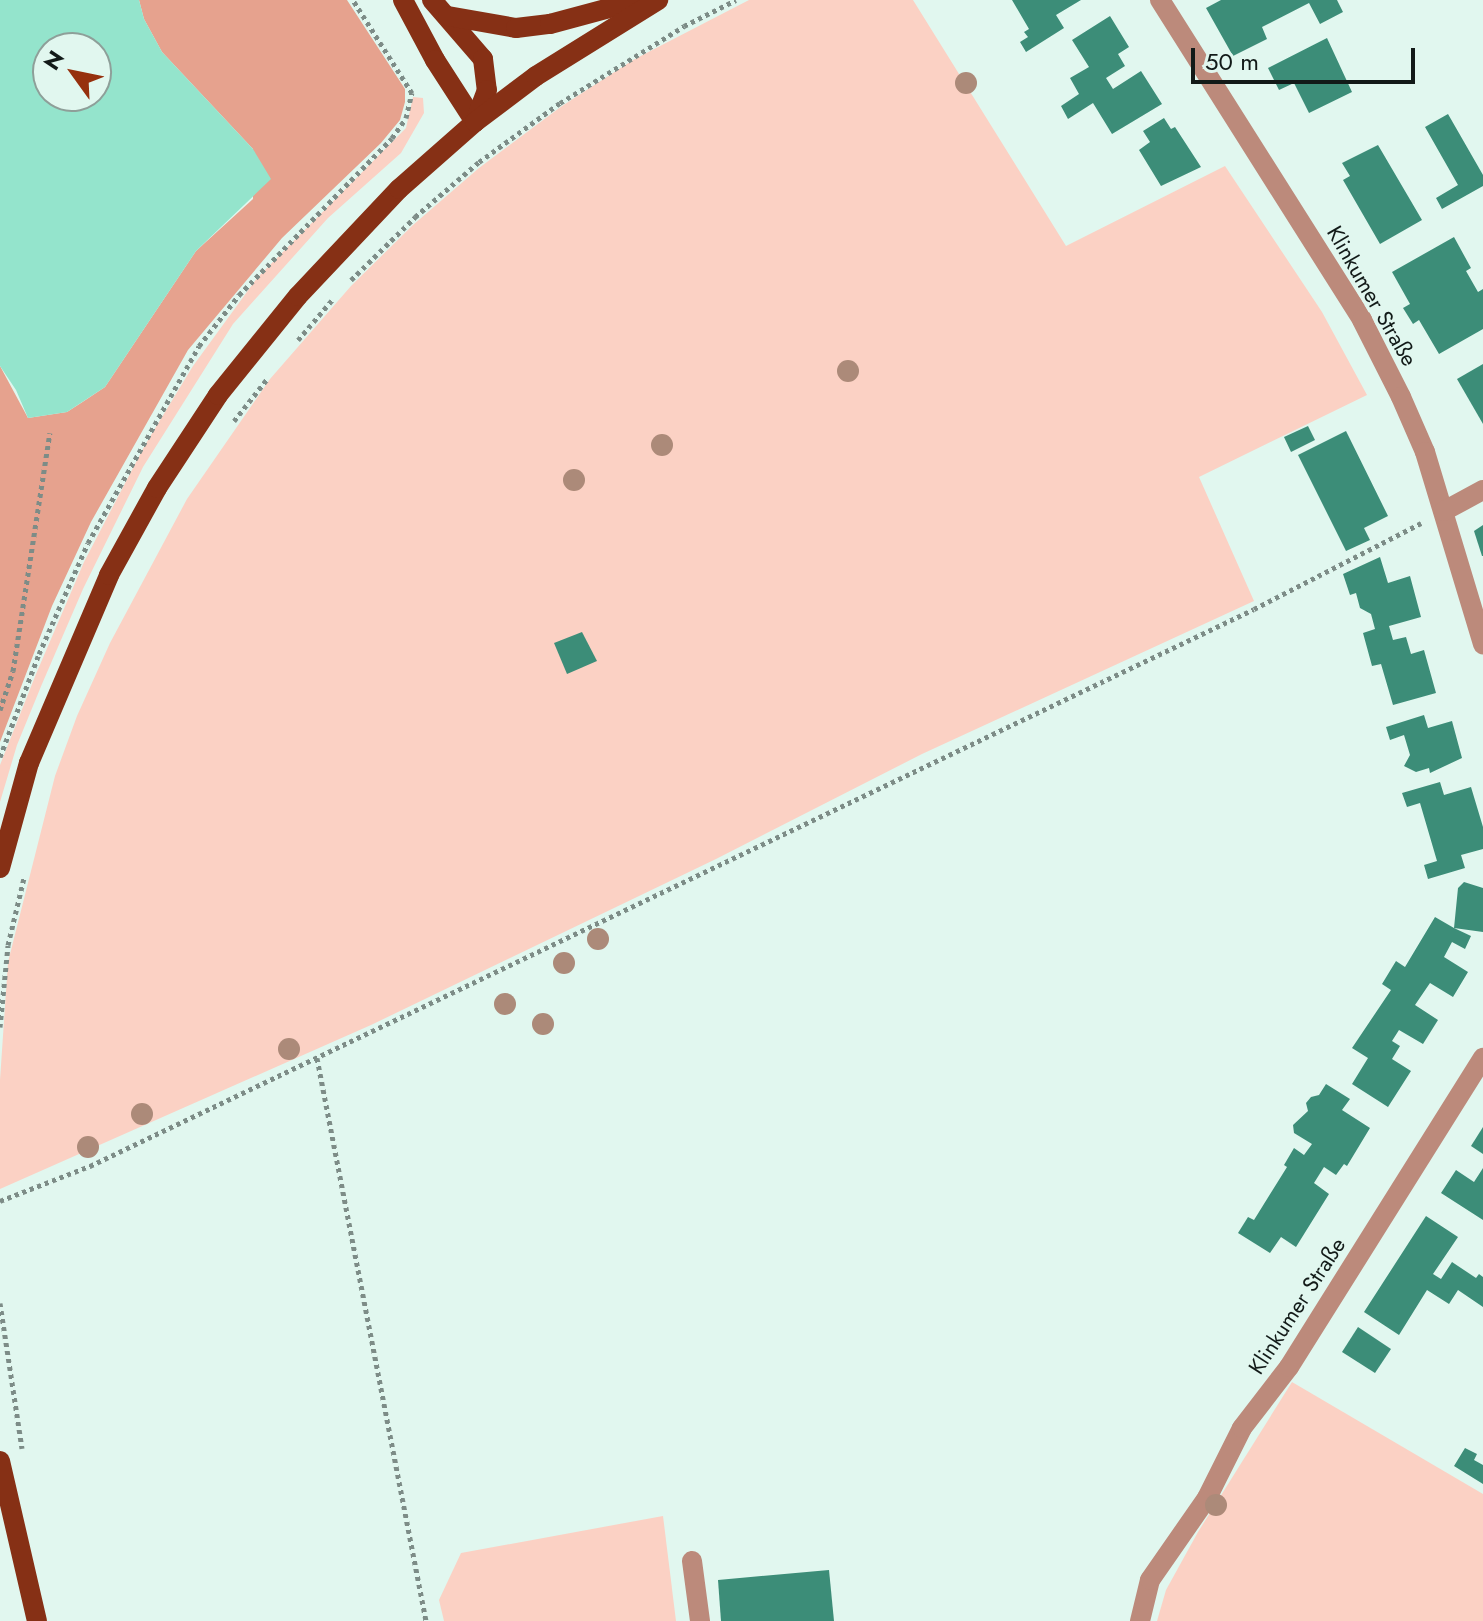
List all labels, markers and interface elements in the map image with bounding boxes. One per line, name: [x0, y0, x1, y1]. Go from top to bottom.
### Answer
north arrow: [32, 32, 112, 112]
scale bar: [1195, 32, 1419, 82]
text: N: [35, 44, 72, 76]
text: 50 m: [1205, 44, 1259, 79]
street label: Klinkumer Straße: [1321, 221, 1423, 371]
street label: Klinkumer Straße: [1243, 1233, 1351, 1379]

